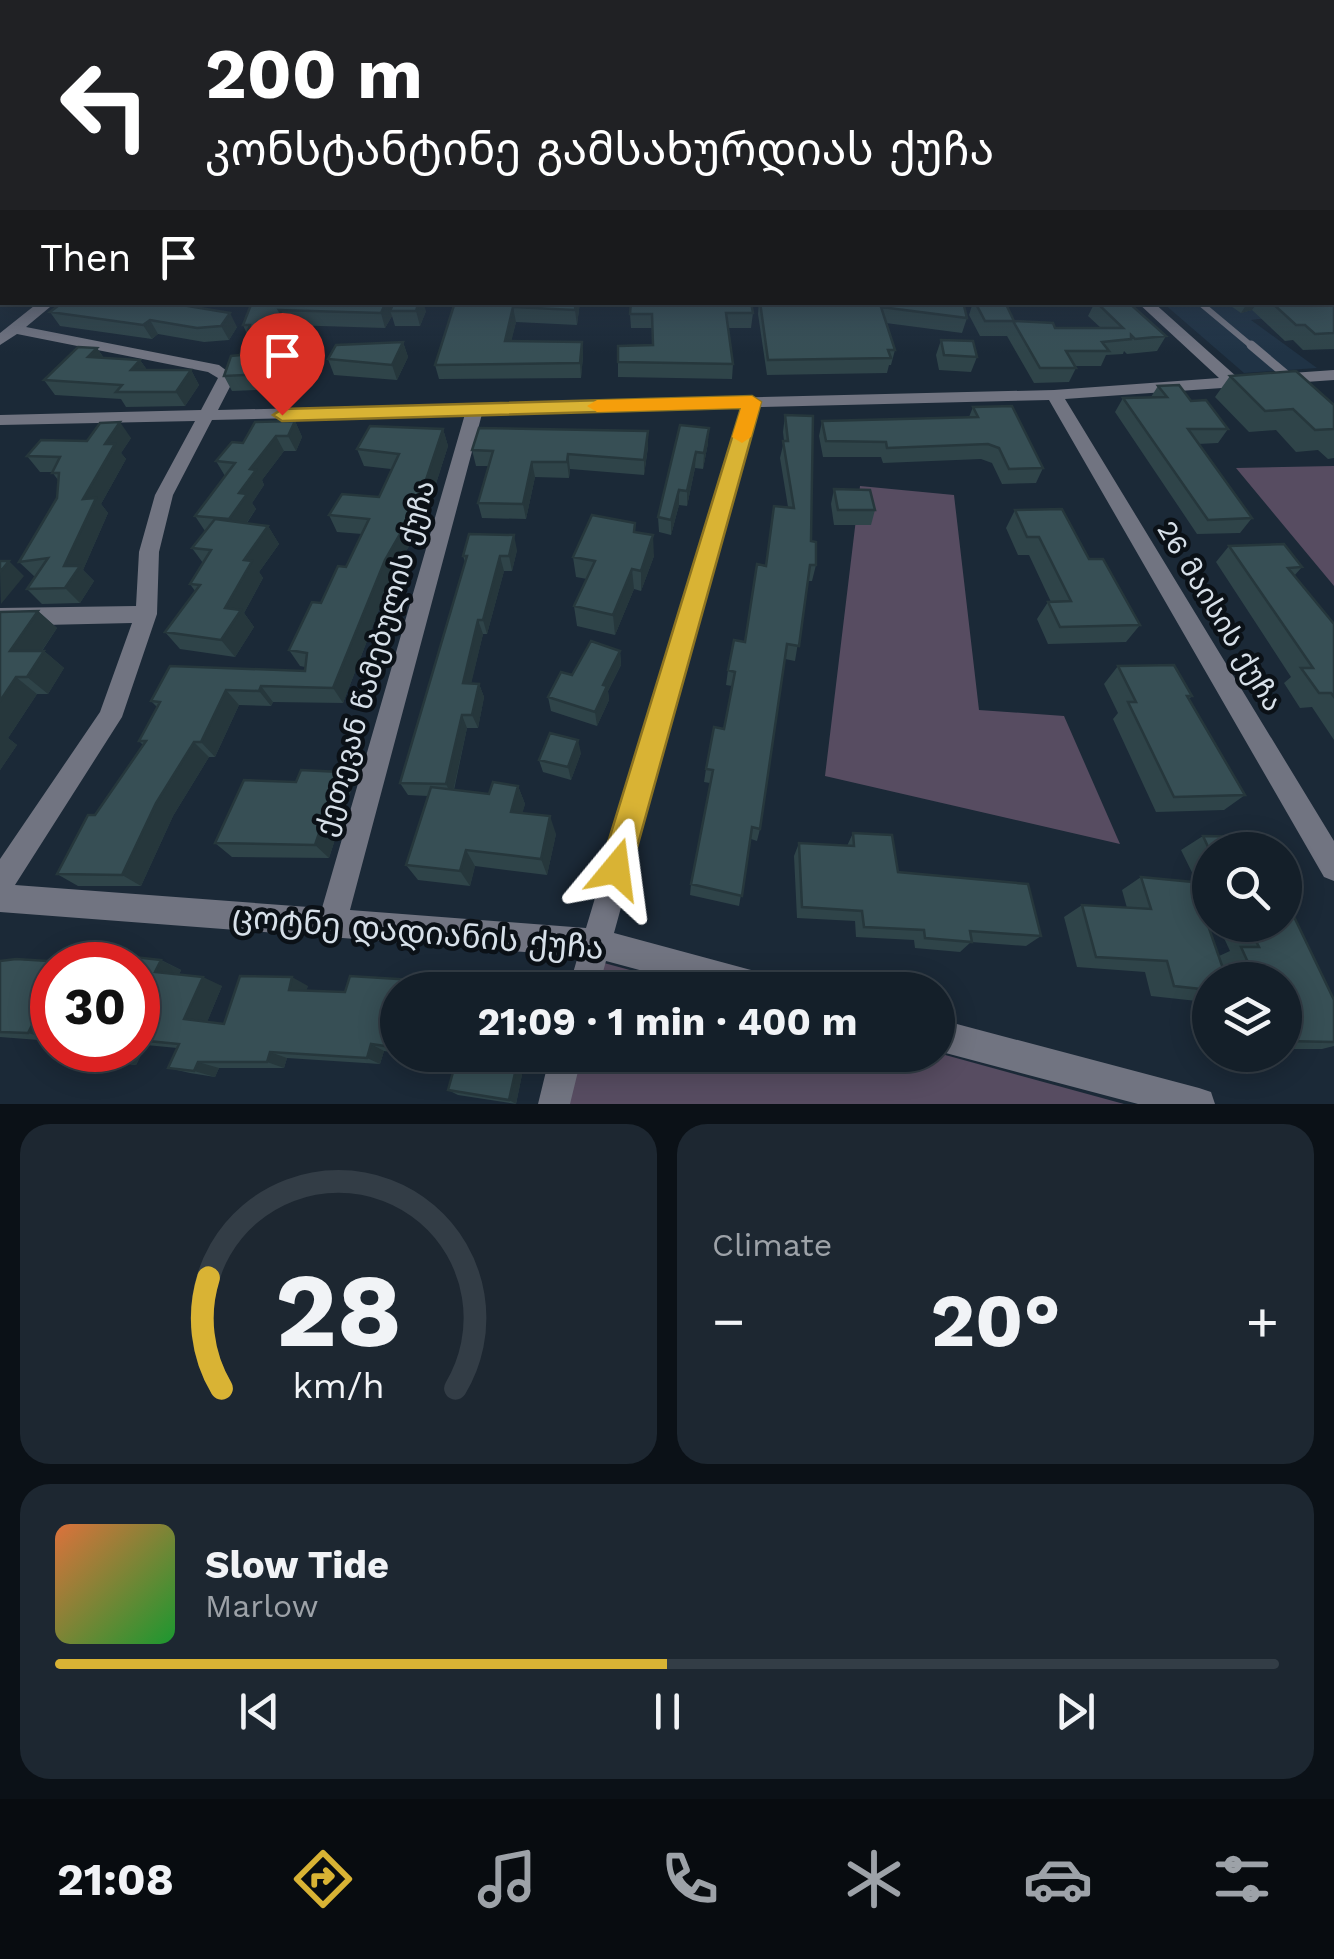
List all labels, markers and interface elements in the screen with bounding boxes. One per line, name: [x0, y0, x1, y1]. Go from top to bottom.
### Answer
text: 200 m: [205, 33, 423, 115]
icon: left: [40, 40, 170, 170]
text: კონსტანტინე გამსახურდიას ქუჩა: [205, 123, 994, 176]
icon: arrive: [151, 230, 206, 285]
text: Then: [40, 236, 131, 280]
pin: [240, 313, 325, 416]
icon: arrive: [255, 328, 310, 383]
street label: ქეთევან წამებულის ქუჩა: [308, 476, 442, 840]
street label: 26 მაისის ქუჩა: [1150, 515, 1290, 717]
position arrow: [564, 817, 668, 921]
map controls: [1192, 832, 1302, 1072]
button: search: [1192, 832, 1302, 942]
street label: ცოტნე დადიანის ქუჩა: [231, 897, 605, 968]
speed limit sign: 30: [30, 942, 160, 1072]
button: layers: [1192, 962, 1302, 1072]
text: 21:09 · 1 min · 400 m: [477, 1000, 858, 1044]
text: Climate: [712, 1226, 832, 1264]
text: 28: [275, 1249, 402, 1371]
text: 20°: [930, 1276, 1061, 1364]
text: −: [712, 1289, 745, 1353]
text: +: [1246, 1289, 1279, 1353]
text: km/h: [292, 1365, 385, 1407]
text: Slow Tide: [205, 1543, 389, 1587]
text: Marlow: [205, 1587, 319, 1625]
icon: previous: [232, 1684, 287, 1739]
icon: pause: [640, 1684, 695, 1739]
icon: next: [1048, 1684, 1103, 1739]
icon: directions: [288, 1844, 358, 1914]
icon: music: [472, 1844, 542, 1914]
icon: phone: [655, 1844, 725, 1914]
icon: climate: [839, 1844, 909, 1914]
icon: car: [1023, 1844, 1093, 1914]
icon: filters: [1207, 1844, 1277, 1914]
text: 21:08: [57, 1853, 174, 1906]

